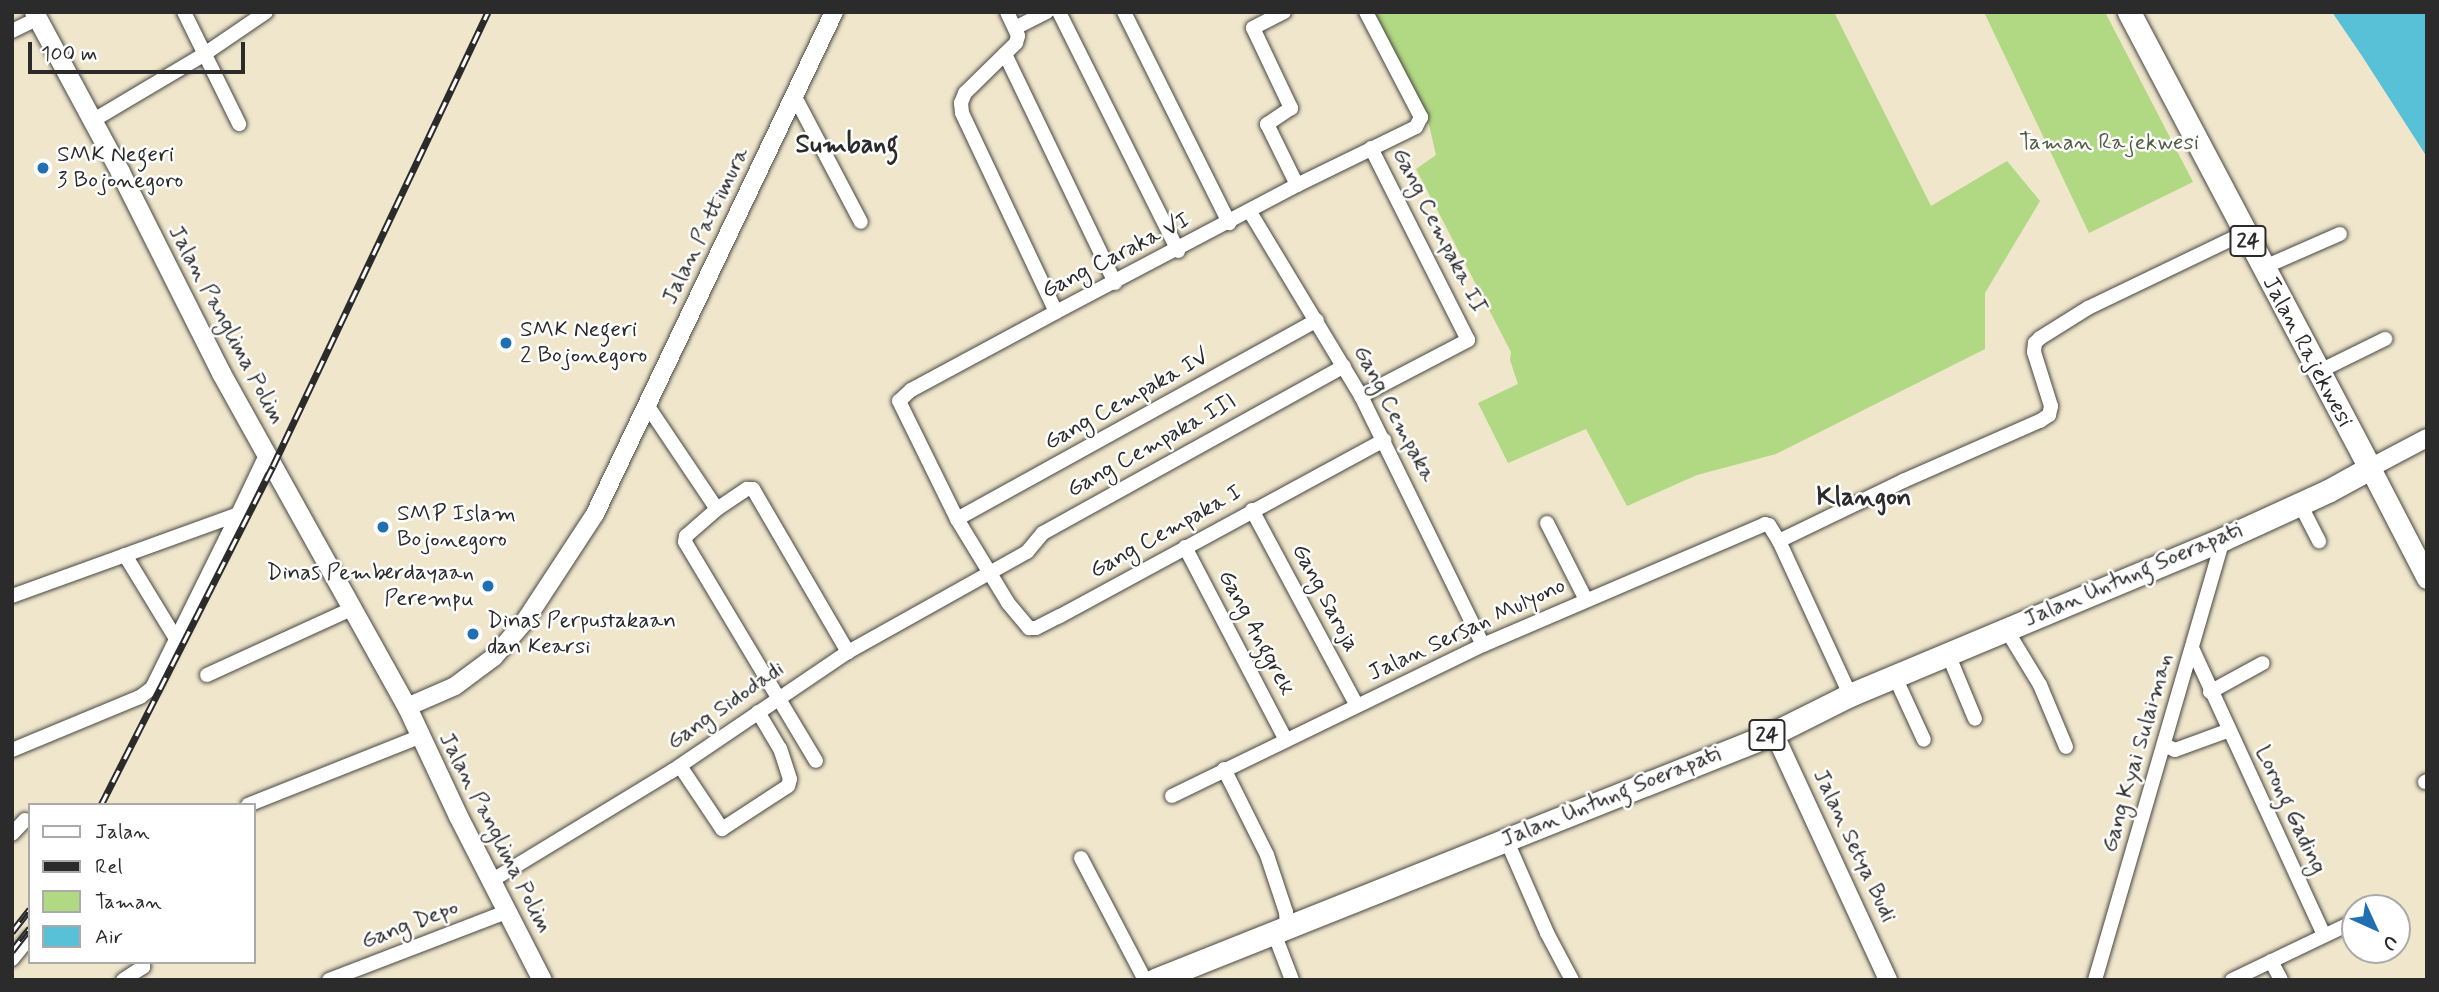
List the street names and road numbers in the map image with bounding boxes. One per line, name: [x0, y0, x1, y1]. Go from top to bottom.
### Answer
street label: Gang Cempaka II: [1385, 143, 1493, 319]
street label: Jalan Pattimura: [657, 144, 755, 308]
street label: Gang Caraka VI: [1037, 207, 1195, 305]
street label: Jalan Panglima Polim: [163, 223, 289, 427]
road number: 24: [2229, 224, 2267, 258]
street label: Jalan Rajekwesi: [2256, 273, 2358, 431]
street label: Gang Cempaka: [1346, 341, 1442, 487]
street label: Gang Cempaka IV: [1040, 343, 1214, 457]
street label: Gang Cempaka III: [1062, 388, 1242, 504]
street label: Gang Cempaka I: [1085, 479, 1247, 585]
street label: Jalan Untung Soerapati: [2020, 517, 2246, 633]
street label: Gang Saroja: [1285, 539, 1365, 657]
street label: Gang Anggrek: [1211, 565, 1301, 701]
street label: Jalan Sersan Mulyono: [1364, 572, 1570, 688]
street label: Gang Kyai Sulaiman: [2097, 652, 2179, 854]
street label: Gang Sidodadi: [662, 655, 790, 757]
road number: 24: [1748, 718, 1786, 752]
street label: Jalan Panglima Polim: [433, 730, 557, 936]
street label: Jalan Untung Soerapati: [1497, 740, 1725, 854]
street label: Lorong Gading: [2248, 740, 2332, 880]
street label: Jalan Setya Budi: [1806, 764, 1902, 928]
street label: Gang Depo: [358, 894, 462, 956]

